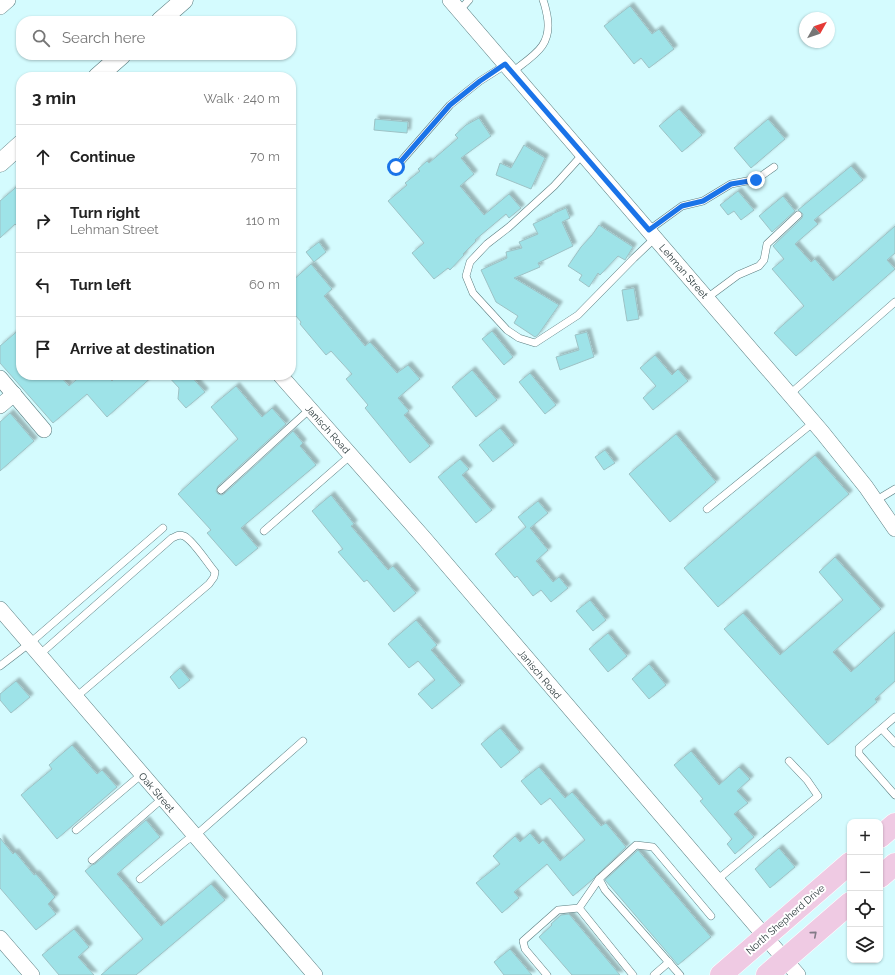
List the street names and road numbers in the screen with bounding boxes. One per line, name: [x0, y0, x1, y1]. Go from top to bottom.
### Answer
street label: Lehman Street: [657, 242, 711, 301]
street label: Janisch Road: [303, 403, 352, 456]
street label: Janisch Road: [516, 647, 563, 701]
street label: Oak Street: [137, 770, 177, 815]
street label: North Shepherd Drive: [744, 882, 827, 956]

